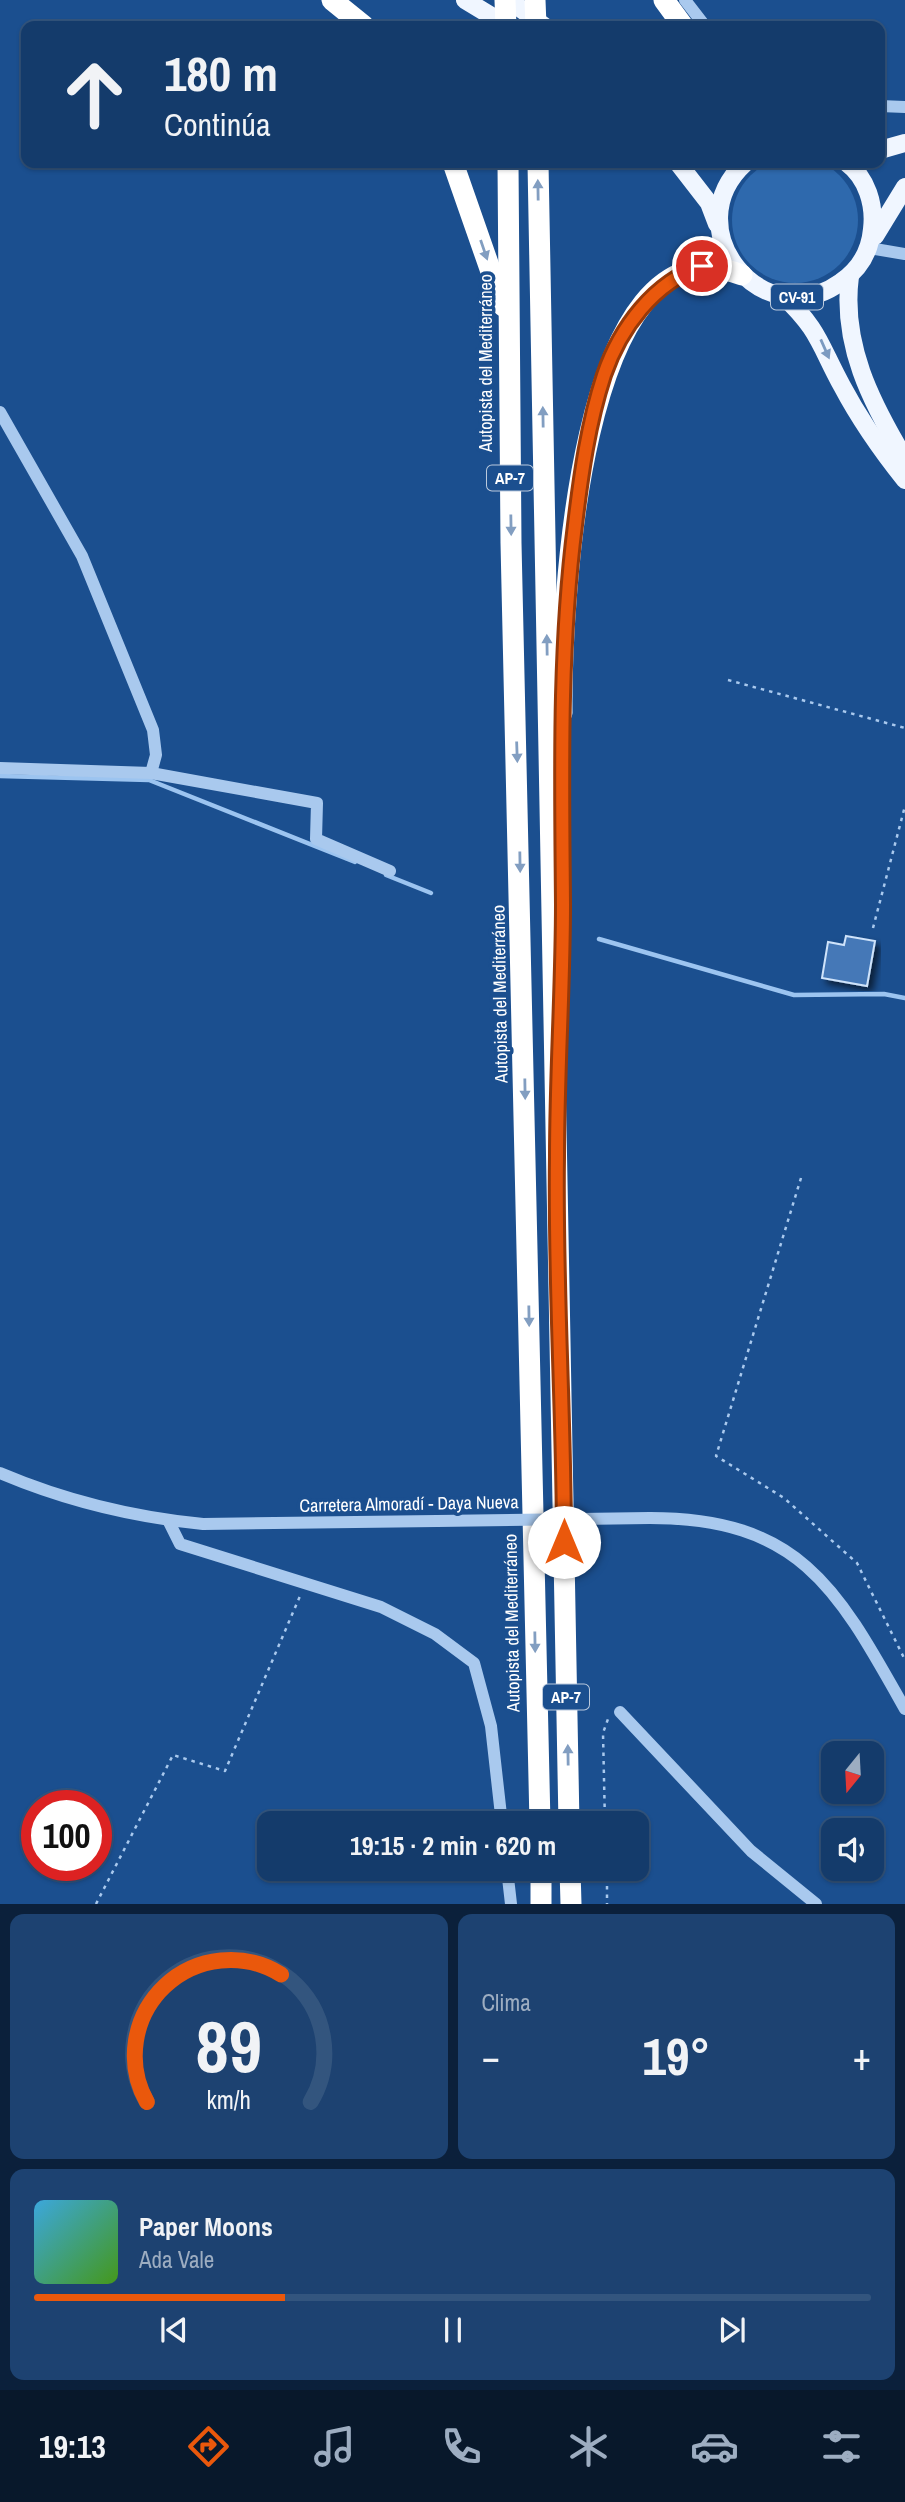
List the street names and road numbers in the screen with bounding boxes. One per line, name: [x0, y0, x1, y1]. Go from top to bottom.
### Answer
street label: Autopista del Mediterráneo: [473, 274, 498, 453]
road number: CV-91: [771, 284, 823, 310]
road number: AP-7: [487, 466, 533, 491]
street label: Autopista del Mediterráneo: [485, 905, 514, 1084]
street label: Carretera Almoradí - Daya Nueva: [299, 1489, 519, 1518]
street label: Autopista del Mediterráneo: [497, 1534, 526, 1713]
road number: AP-7: [543, 1684, 589, 1709]

